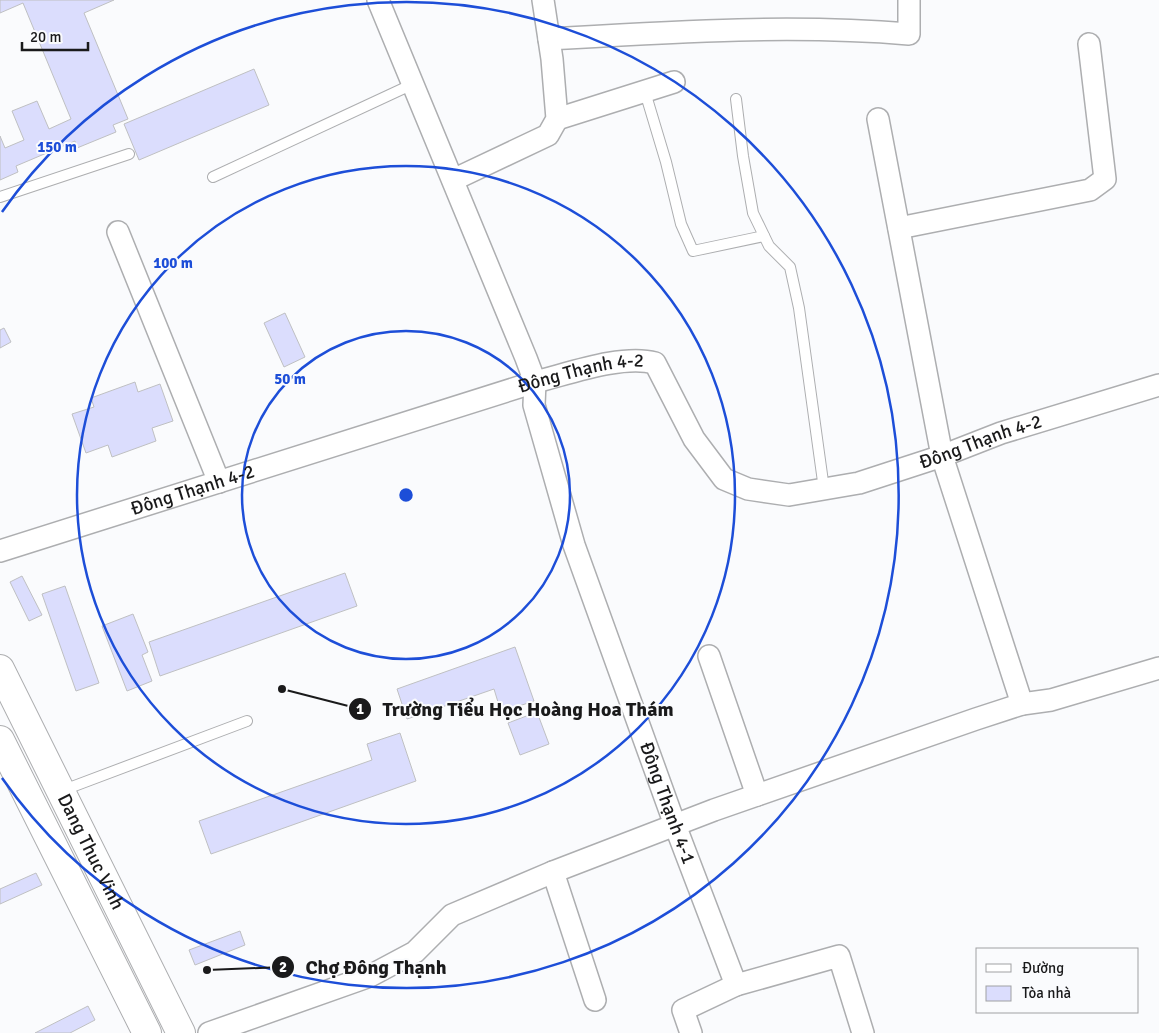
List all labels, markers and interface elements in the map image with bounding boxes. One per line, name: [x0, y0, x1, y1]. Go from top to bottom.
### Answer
scale bar: [22, 20, 89, 52]
text: 20 m: [30, 28, 61, 46]
text: 150 m: [37, 138, 77, 156]
text: 100 m: [153, 254, 193, 272]
street label: Đông Thạnh 4-2: [515, 349, 644, 399]
text: 50 m: [274, 370, 306, 388]
street label: Đông Thạnh 4-2: [916, 409, 1045, 475]
street label: Đông Thạnh 4-2: [128, 459, 258, 521]
centre of rings: [397, 486, 415, 504]
callout: Trường Tiểu Học Hoàng Hoa Thám: [347, 692, 683, 727]
text: Trường Tiểu Học Hoàng Hoa Thám: [382, 697, 674, 722]
text: 1: [356, 700, 364, 718]
street label: Đông Thạnh 4-1: [634, 739, 701, 868]
street label: Dang Thuc Vinh: [52, 790, 130, 914]
legend: [976, 948, 1139, 1013]
callout: Chợ Đông Thạnh: [270, 949, 456, 984]
text: Chợ Đông Thạnh: [305, 955, 447, 980]
text: 2: [279, 958, 287, 976]
text: Đường: [1022, 959, 1064, 977]
text: Tòa nhà: [1022, 984, 1071, 1002]

